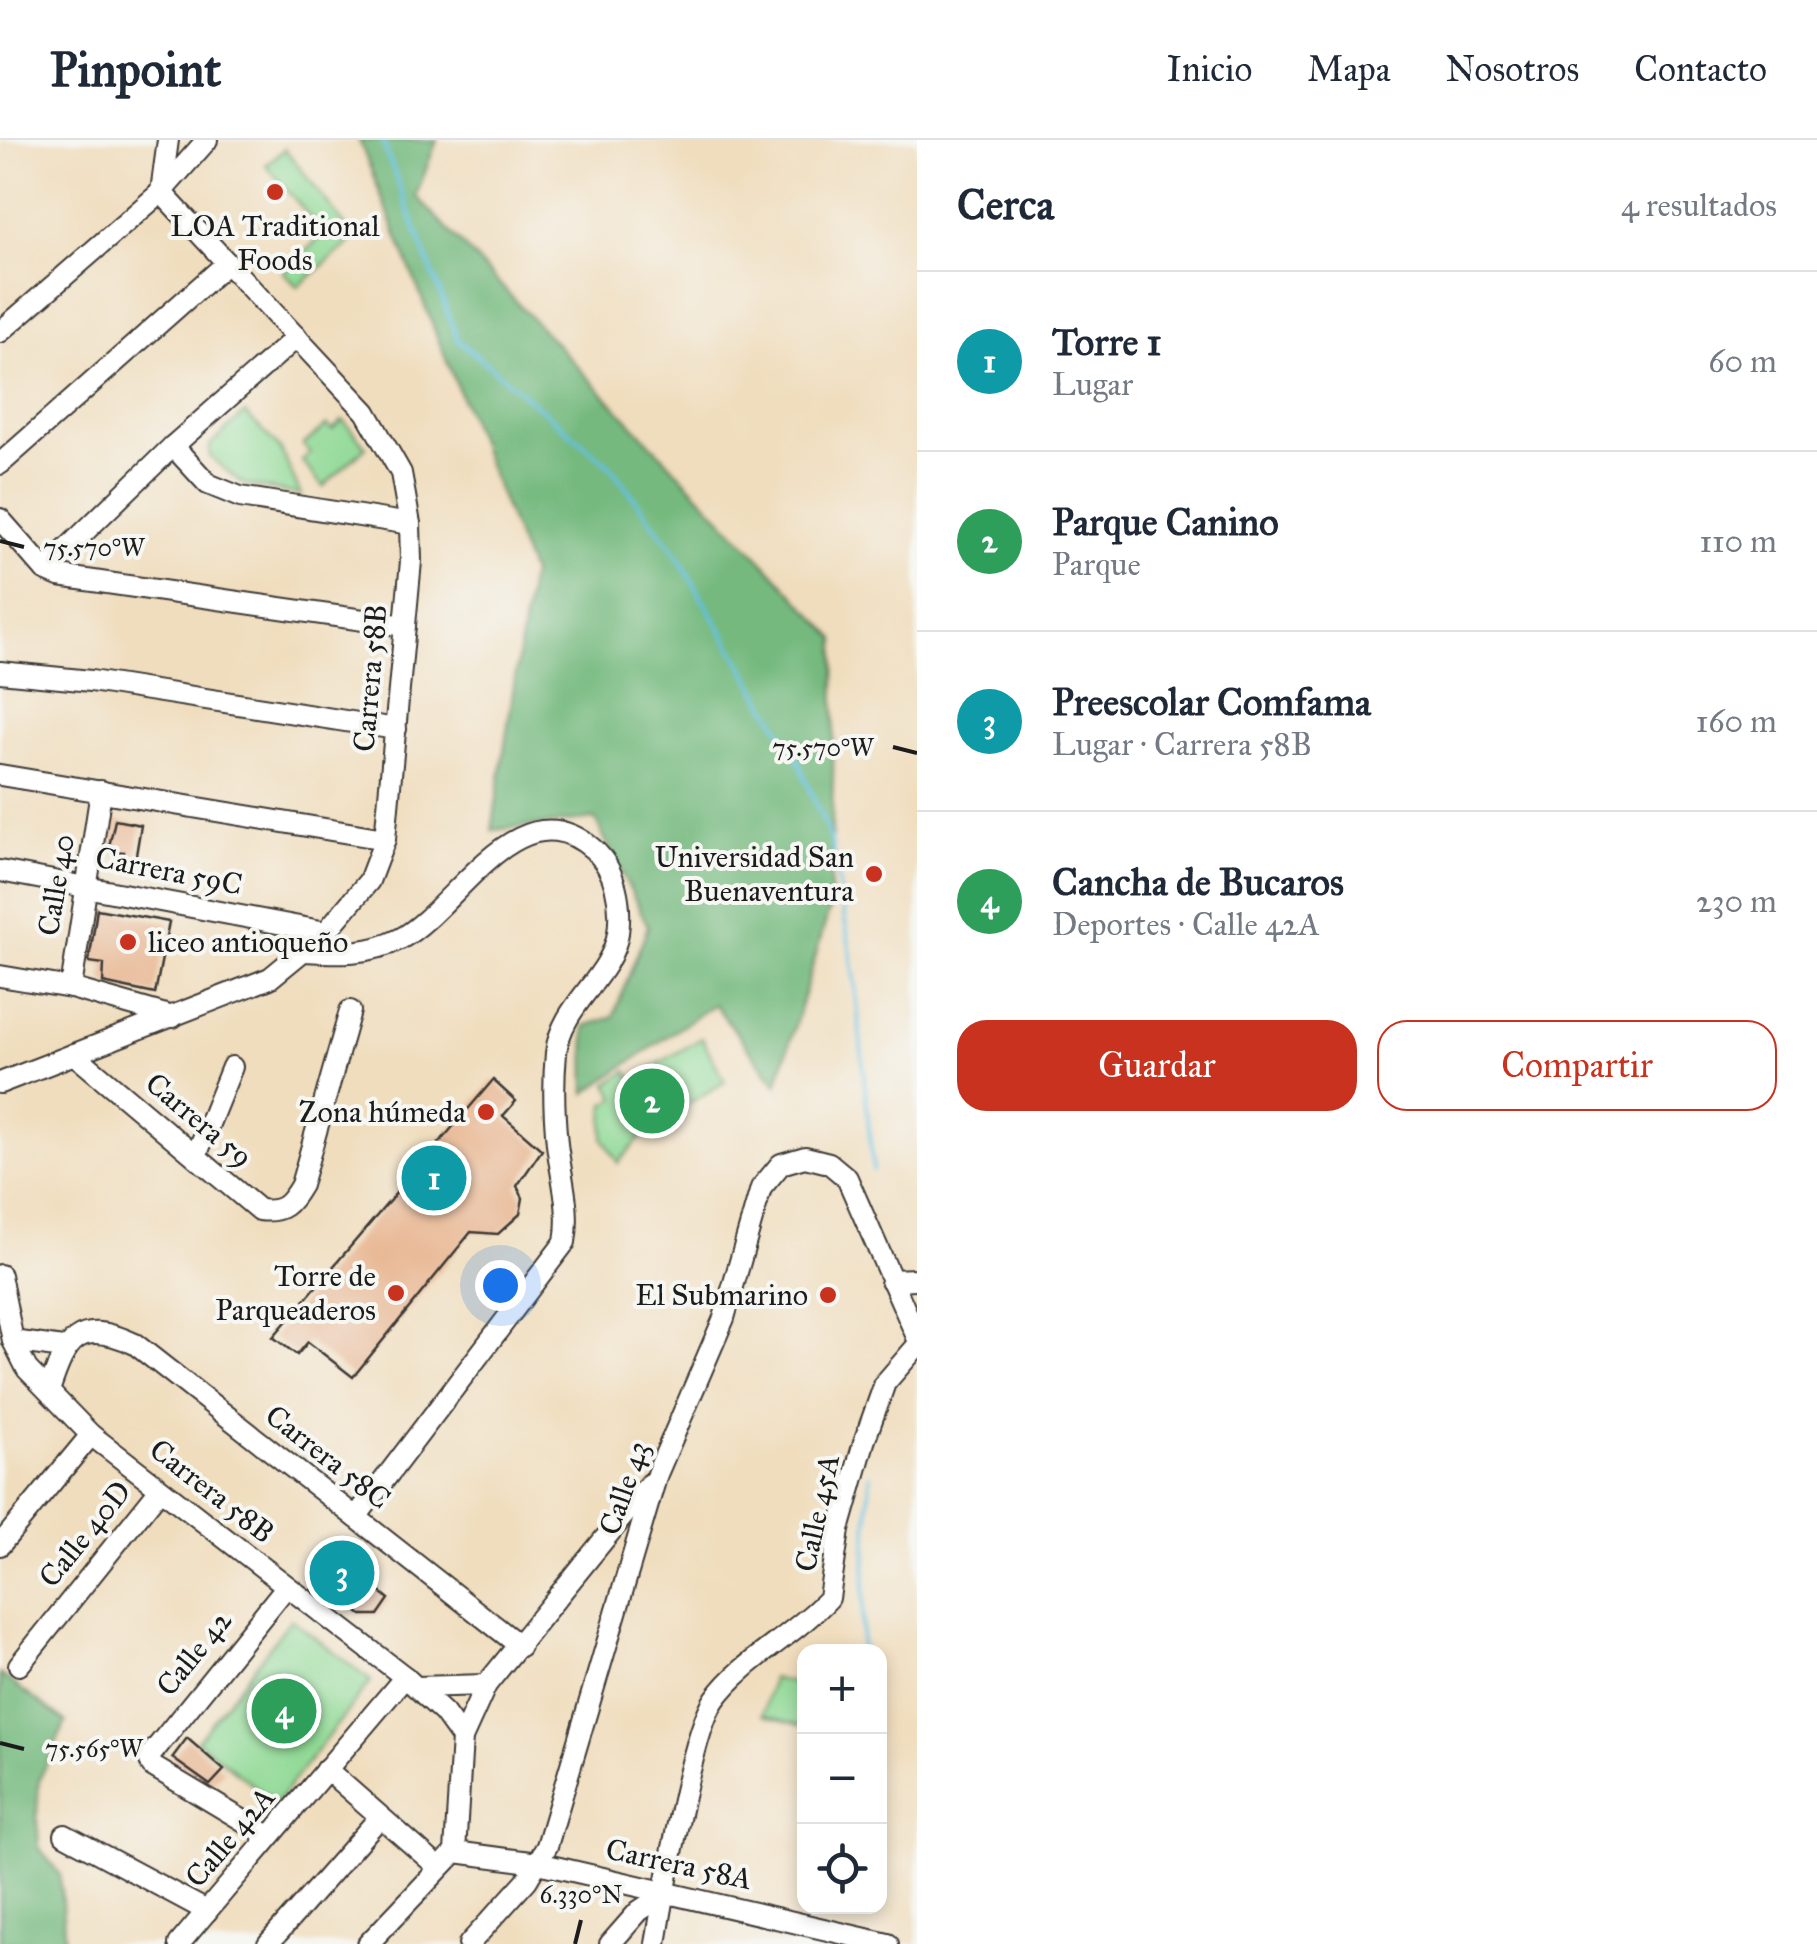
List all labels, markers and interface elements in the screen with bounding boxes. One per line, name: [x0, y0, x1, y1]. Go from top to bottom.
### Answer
text: Pinpoint: [50, 40, 221, 99]
text: Inicio: [1167, 48, 1252, 91]
text: Mapa: [1307, 48, 1391, 91]
text: Nosotros: [1446, 48, 1579, 91]
text: Contacto: [1634, 48, 1767, 91]
text: Cerca: [957, 179, 1054, 231]
marker: LOA Traditional Foods: [264, 181, 286, 203]
text: 4 resultados: [1621, 186, 1777, 225]
place label: LOA Traditional Foods: [170, 208, 381, 278]
text: Torre 1: [1052, 319, 1161, 365]
text: 1: [983, 342, 996, 381]
text: 60 m: [1708, 342, 1777, 381]
text: Lugar: [1052, 365, 1133, 404]
text: Parque Canino: [1052, 499, 1279, 545]
text: 2: [982, 522, 997, 561]
text: 110 m: [1699, 522, 1777, 561]
text: 75.570°W: [43, 532, 146, 563]
text: Parque: [1052, 545, 1141, 584]
street label: Carrera 58B: [346, 603, 394, 753]
text: Preescolar Comfama: [1052, 679, 1371, 725]
text: 3: [983, 702, 996, 741]
text: 160 m: [1696, 702, 1777, 741]
text: Lugar · Carrera 58B: [1052, 725, 1312, 764]
text: 75.570°W: [772, 732, 875, 763]
street label: Calle 40: [30, 832, 82, 938]
street label: Carrera 59C: [92, 839, 245, 904]
place label: Universidad San Buenaventura: [655, 839, 854, 909]
text: Cancha de Bucaros: [1052, 859, 1344, 905]
marker: Universidad San Buenaventura: [863, 863, 885, 885]
text: 4: [981, 882, 998, 921]
text: 230 m: [1696, 882, 1777, 921]
text: Deportes · Calle 42A: [1052, 905, 1320, 944]
place label: liceo antioqueño: [148, 924, 348, 960]
marker: liceo antioqueño: [117, 931, 139, 953]
button: Guardar: [957, 1020, 1357, 1111]
button: Compartir: [1377, 1020, 1777, 1111]
pin: 2: [620, 1064, 684, 1138]
street label: Carrera 59: [138, 1065, 260, 1176]
place label: Zona húmeda: [299, 1094, 466, 1130]
marker: Zona húmeda: [475, 1101, 497, 1123]
pin: 1: [402, 1140, 466, 1216]
place label: Torre de Parqueaderos: [215, 1258, 376, 1328]
your location: [475, 1260, 526, 1311]
place label: El Submarino: [635, 1277, 808, 1313]
marker: Torre de Parqueaderos: [385, 1282, 407, 1304]
marker: El Submarino: [817, 1284, 839, 1306]
street label: Carrera 58C: [258, 1397, 398, 1517]
street label: Carrera 58B: [143, 1431, 281, 1551]
street label: Calle 43: [591, 1436, 657, 1540]
street label: Calle 45A: [787, 1451, 847, 1575]
street label: Calle 40D: [31, 1474, 139, 1594]
pin: 3: [310, 1536, 374, 1610]
street label: Calle 42: [149, 1603, 239, 1703]
map controls: [797, 1644, 887, 1914]
button: +: [797, 1644, 887, 1734]
pin: 4: [252, 1674, 316, 1748]
text: 75.565°W: [45, 1733, 144, 1764]
button: −: [797, 1734, 887, 1824]
street label: Calle 42A: [178, 1779, 282, 1895]
button: locate: [797, 1824, 887, 1914]
street label: Carrera 58A: [603, 1831, 755, 1897]
text: 6.330°N: [540, 1879, 622, 1910]

